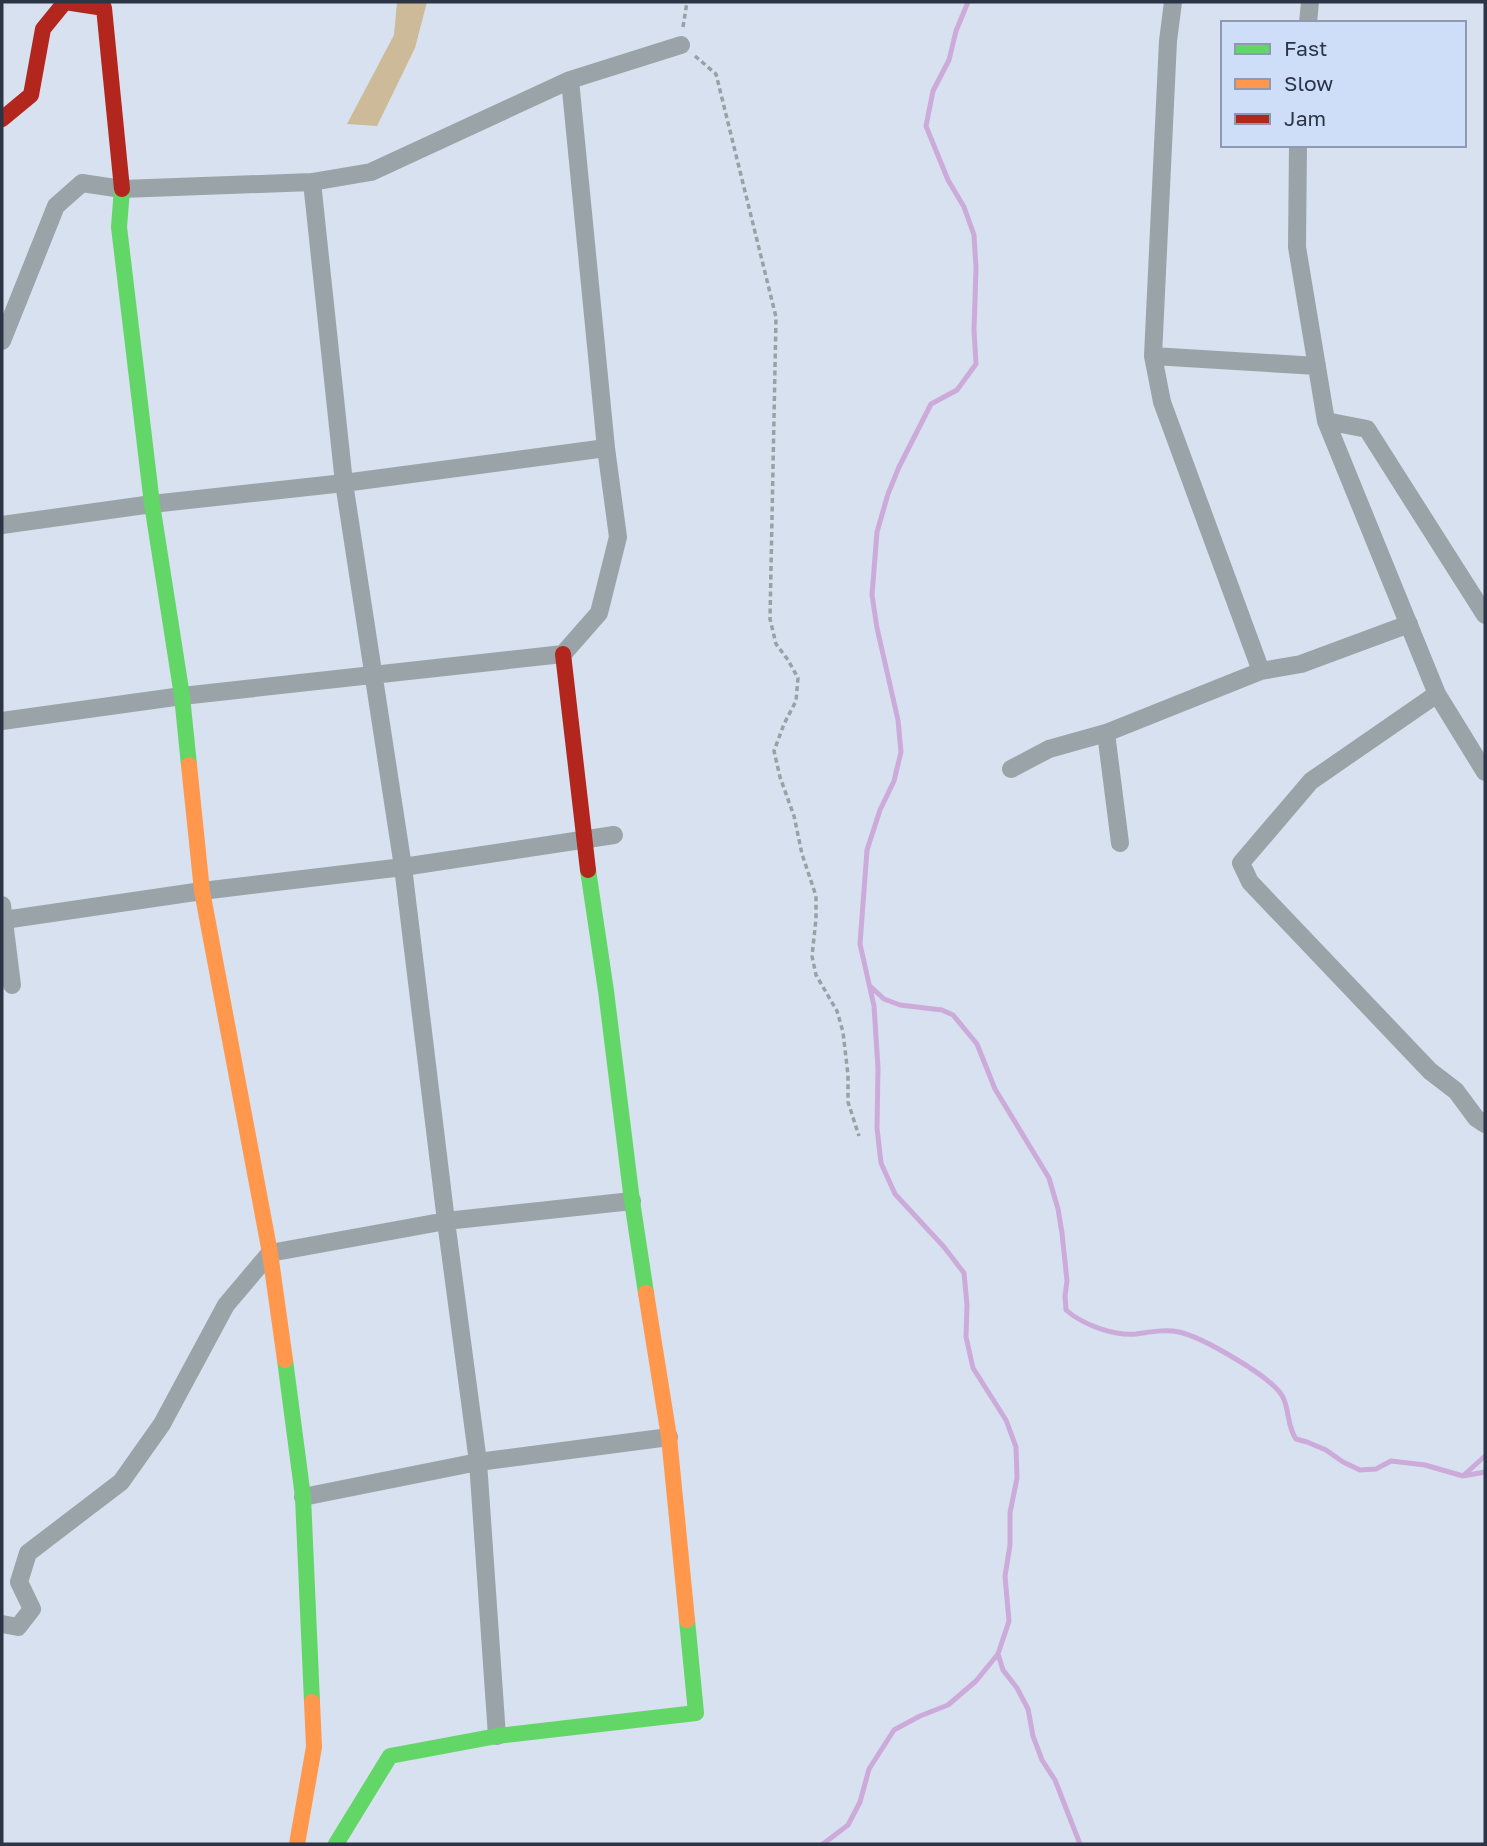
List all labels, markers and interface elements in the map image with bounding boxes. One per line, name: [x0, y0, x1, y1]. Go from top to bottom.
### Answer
legend: [1221, 21, 1466, 147]
text: Fast: [1284, 35, 1327, 61]
text: Slow: [1284, 70, 1333, 96]
text: Jam: [1284, 105, 1326, 131]

